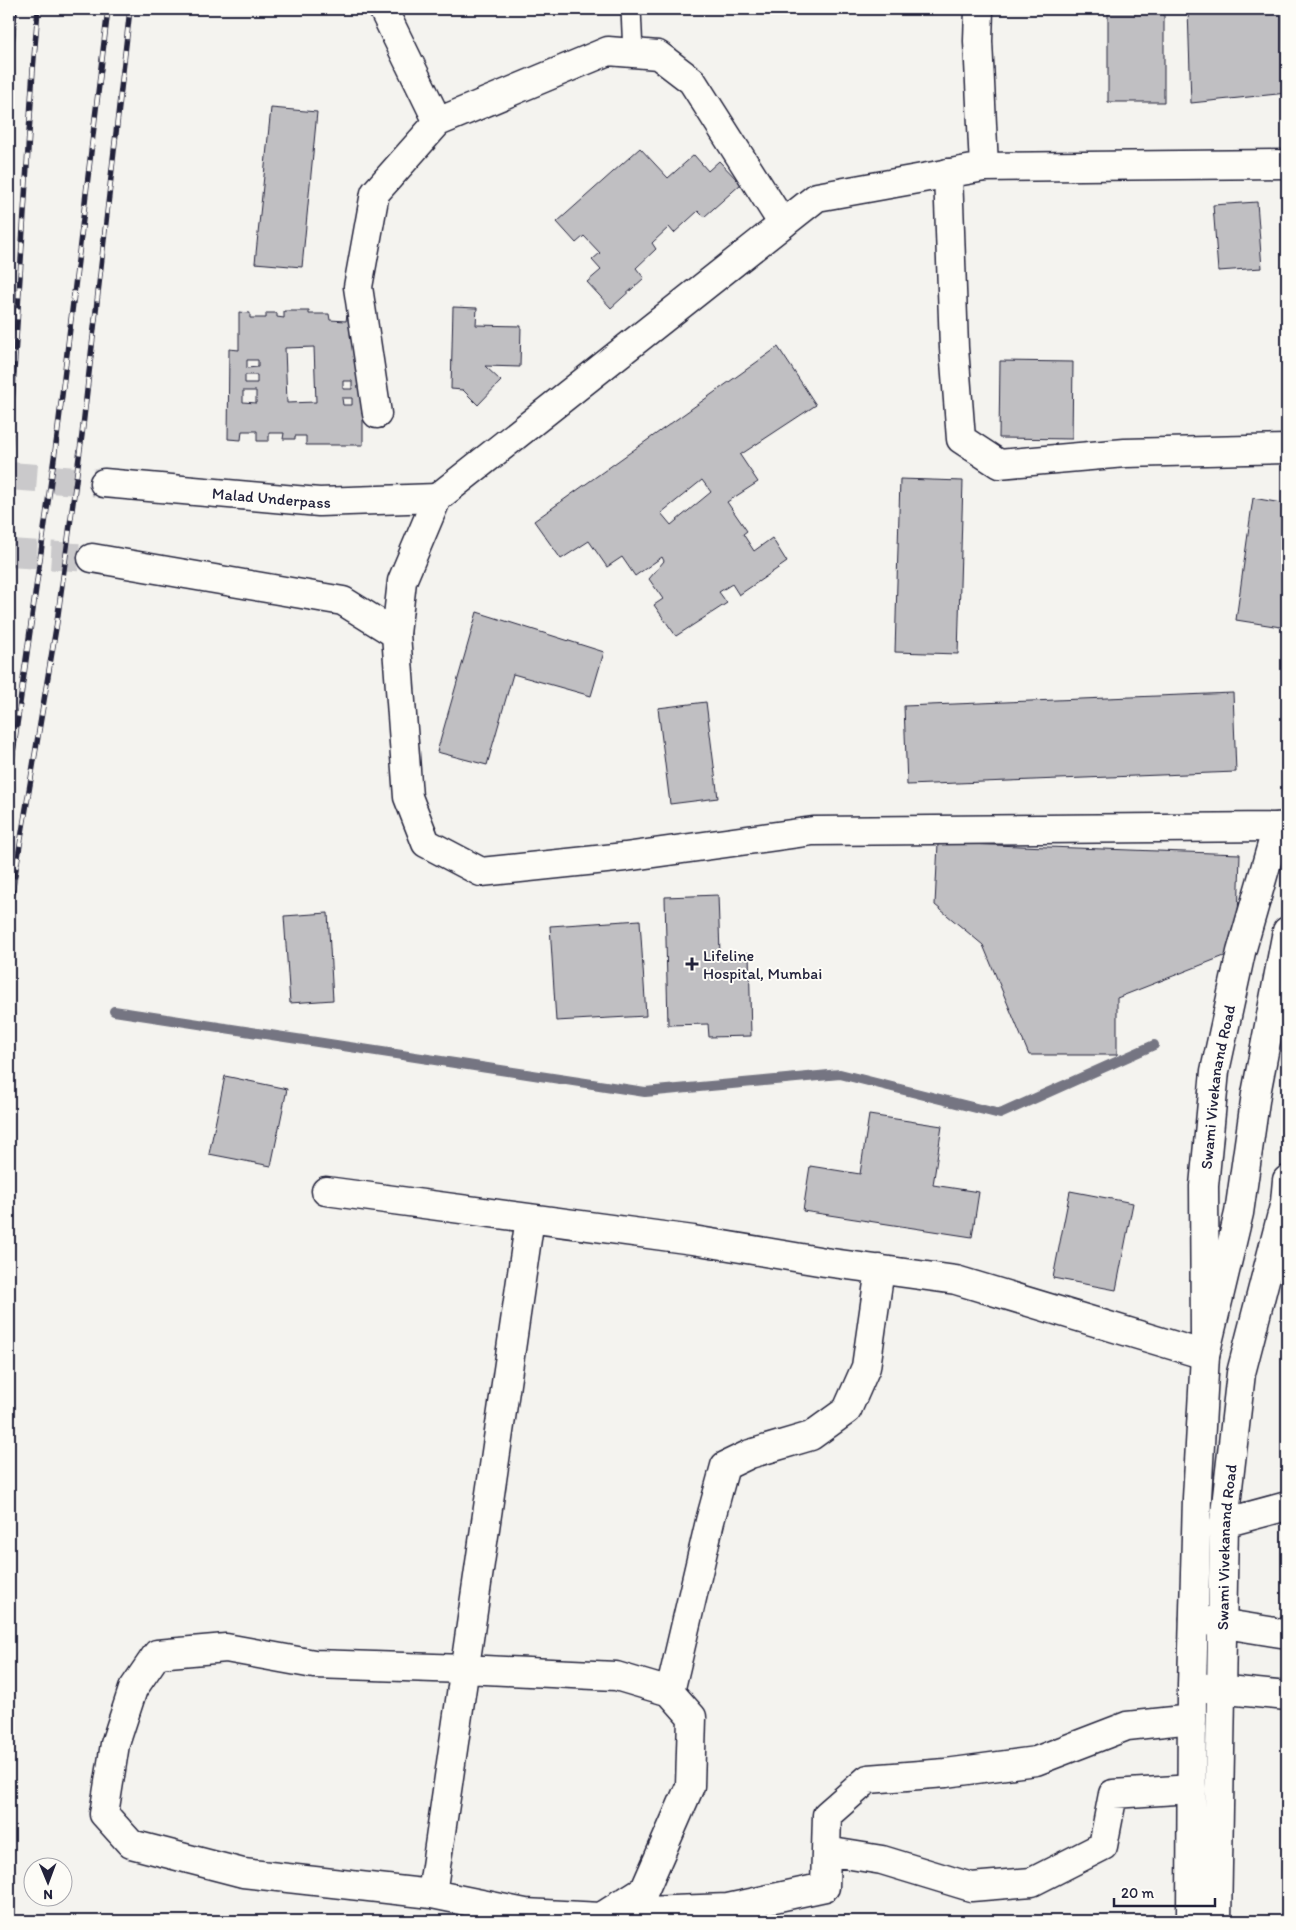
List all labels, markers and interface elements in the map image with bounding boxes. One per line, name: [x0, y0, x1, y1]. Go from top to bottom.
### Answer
street label: Malad Underpass: [211, 483, 331, 512]
place label: Lifeline Hospital, Mumbai: [703, 946, 822, 983]
marker: Lifeline Hospital, Mumbai: [685, 957, 699, 971]
street label: Swami Vivekanand Road: [1196, 1003, 1239, 1170]
street label: Swami Vivekanand Road: [1213, 1463, 1240, 1630]
north arrow: [22, 1858, 72, 1908]
scale bar: [1114, 1875, 1215, 1907]
text: 20 m: [1121, 1884, 1155, 1902]
text: N: [43, 1886, 53, 1903]

